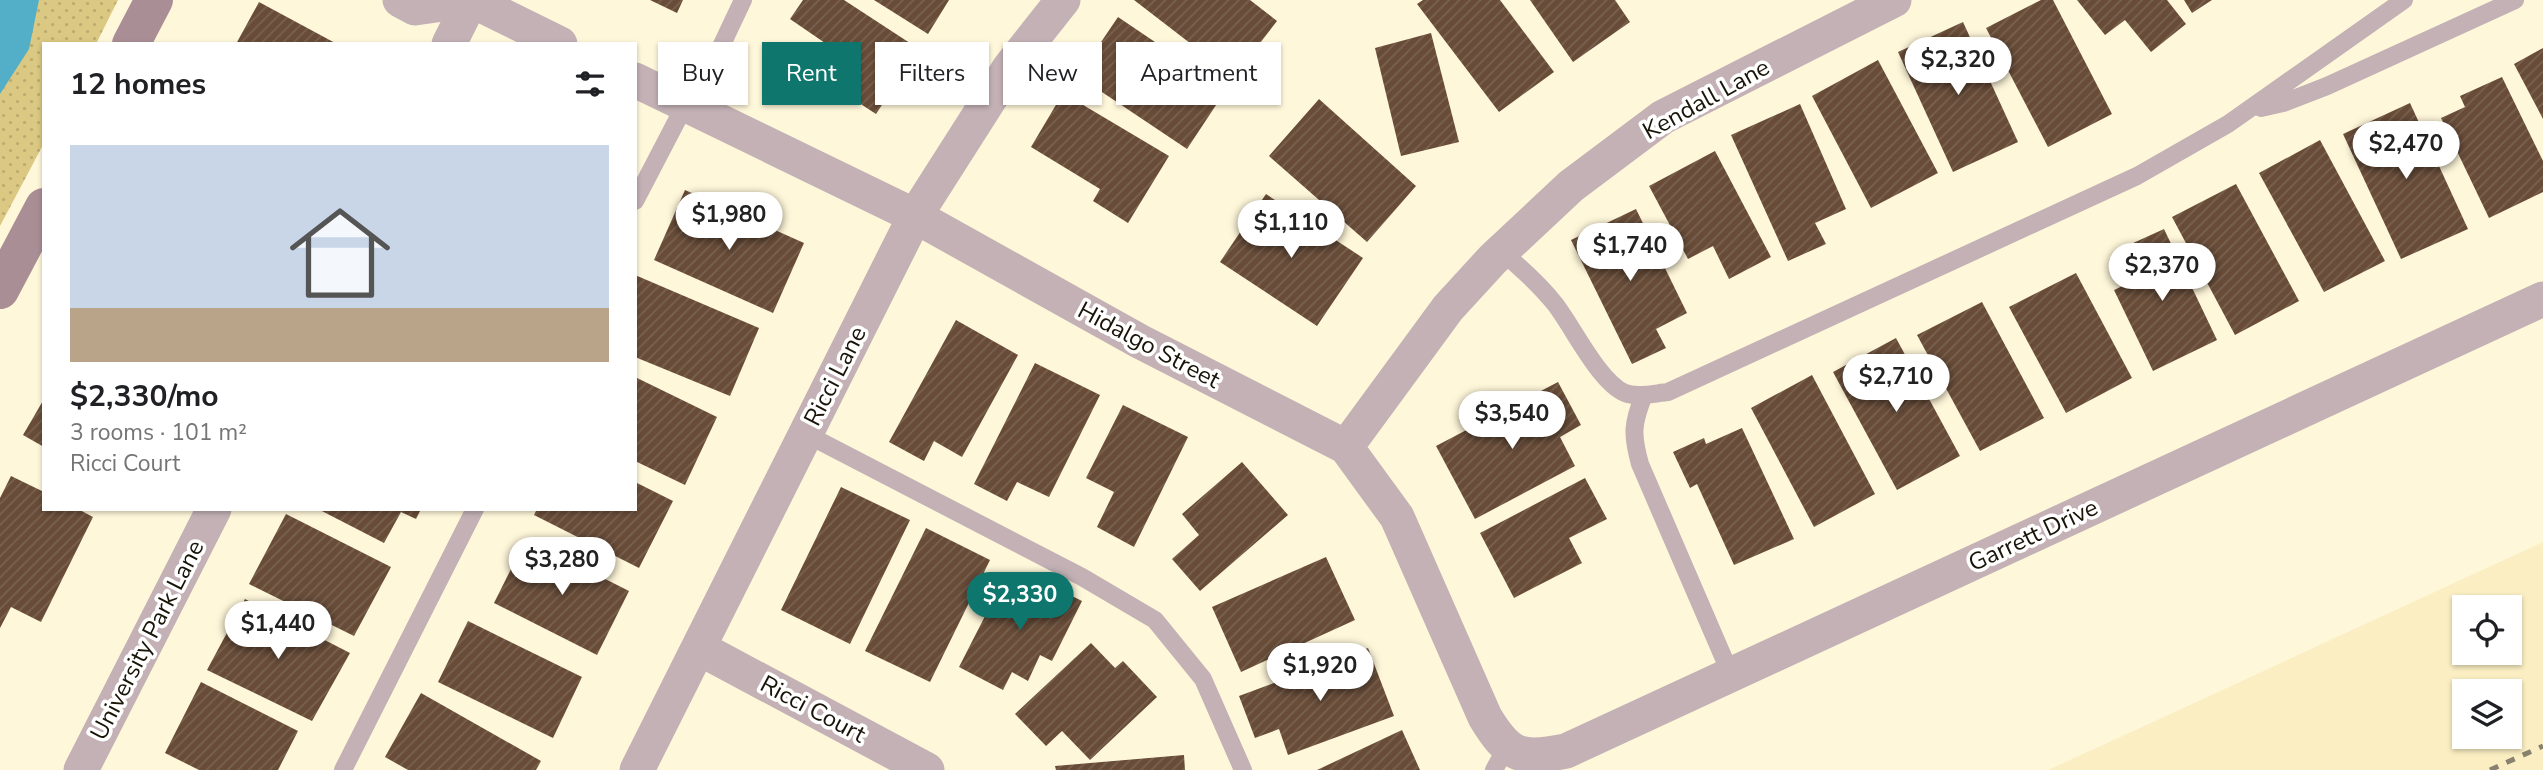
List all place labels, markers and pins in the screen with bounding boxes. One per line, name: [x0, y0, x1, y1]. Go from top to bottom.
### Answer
pin: $2,320: [1901, 38, 2015, 97]
pin: $2,470: [2349, 122, 2463, 181]
pin: $1,980: [672, 192, 786, 252]
pin: $1,110: [1234, 201, 1348, 260]
pin: $1,740: [1573, 224, 1687, 283]
pin: $2,370: [2105, 244, 2219, 303]
pin: $2,710: [1839, 354, 1953, 414]
pin: $3,540: [1455, 392, 1569, 451]
pin: $3,280: [505, 538, 619, 597]
pin: $2,330: [963, 572, 1077, 632]
pin: $1,440: [221, 602, 335, 661]
pin: $1,920: [1263, 644, 1377, 703]

